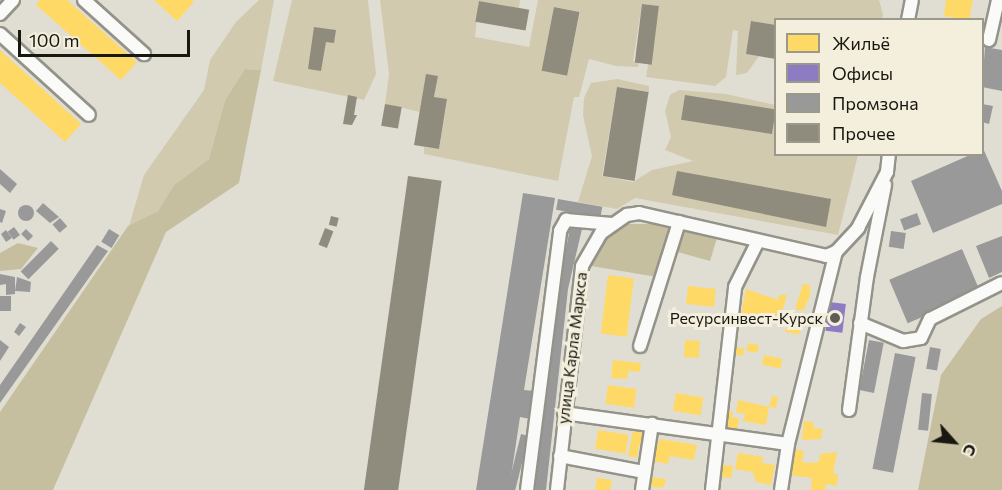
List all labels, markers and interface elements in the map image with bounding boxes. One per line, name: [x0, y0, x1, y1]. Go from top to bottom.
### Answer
scale bar: [21, 18, 194, 56]
legend: [774, 18, 984, 156]
text: 100 m: [29, 29, 79, 51]
text: Жильё: [832, 32, 890, 54]
text: Офисы: [832, 62, 893, 84]
text: Промзона: [832, 92, 919, 114]
text: Прочее: [832, 122, 895, 144]
street label: улица Карла Маркса: [553, 271, 591, 425]
place label: Ресурсинвест-Курск: [670, 308, 823, 328]
marker: Ресурсинвест-Курск: [828, 311, 842, 325]
north arrow: [924, 412, 984, 472]
text: С: [960, 441, 981, 460]

